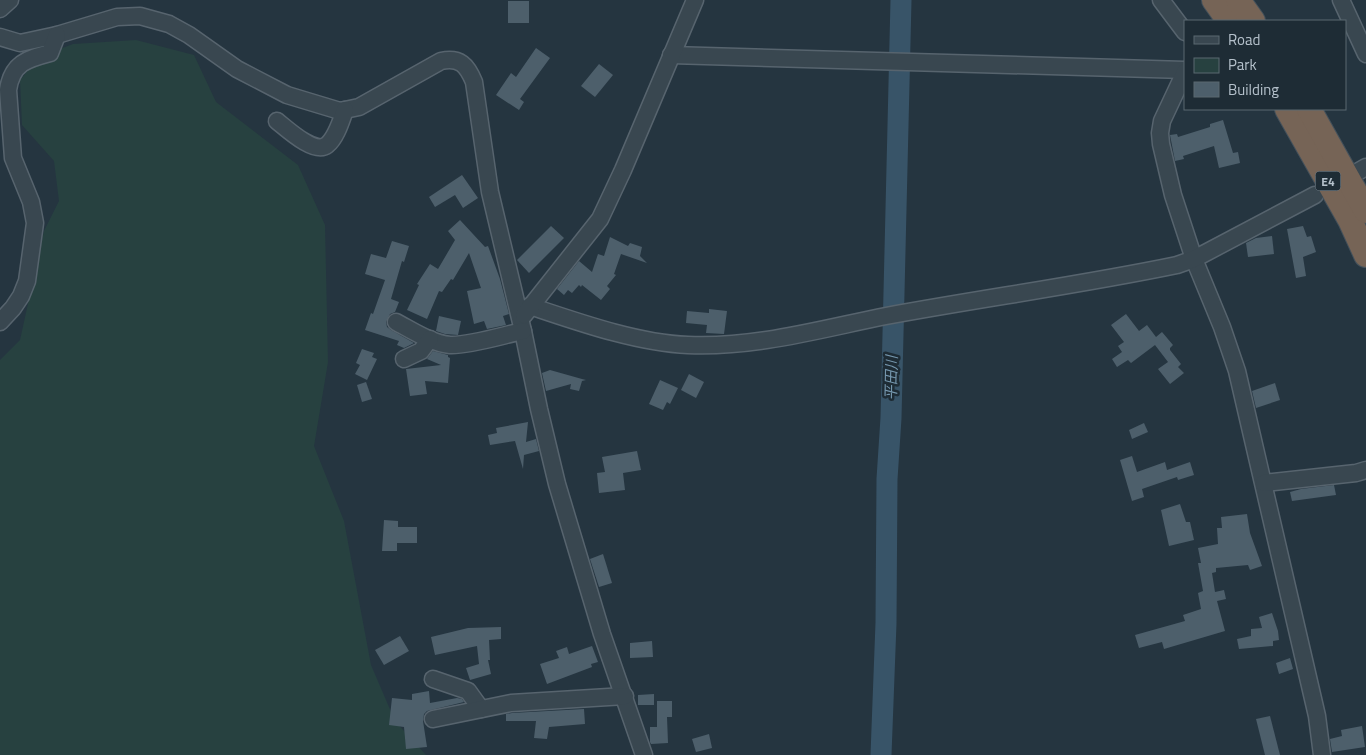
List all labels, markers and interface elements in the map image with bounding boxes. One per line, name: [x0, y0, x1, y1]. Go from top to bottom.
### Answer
legend: [1184, 20, 1346, 110]
text: Road: [1228, 28, 1260, 51]
text: Park: [1228, 53, 1257, 76]
text: Building: [1228, 78, 1279, 101]
road number: E4: [1316, 172, 1340, 190]
water label: 平田川: [879, 353, 903, 401]

